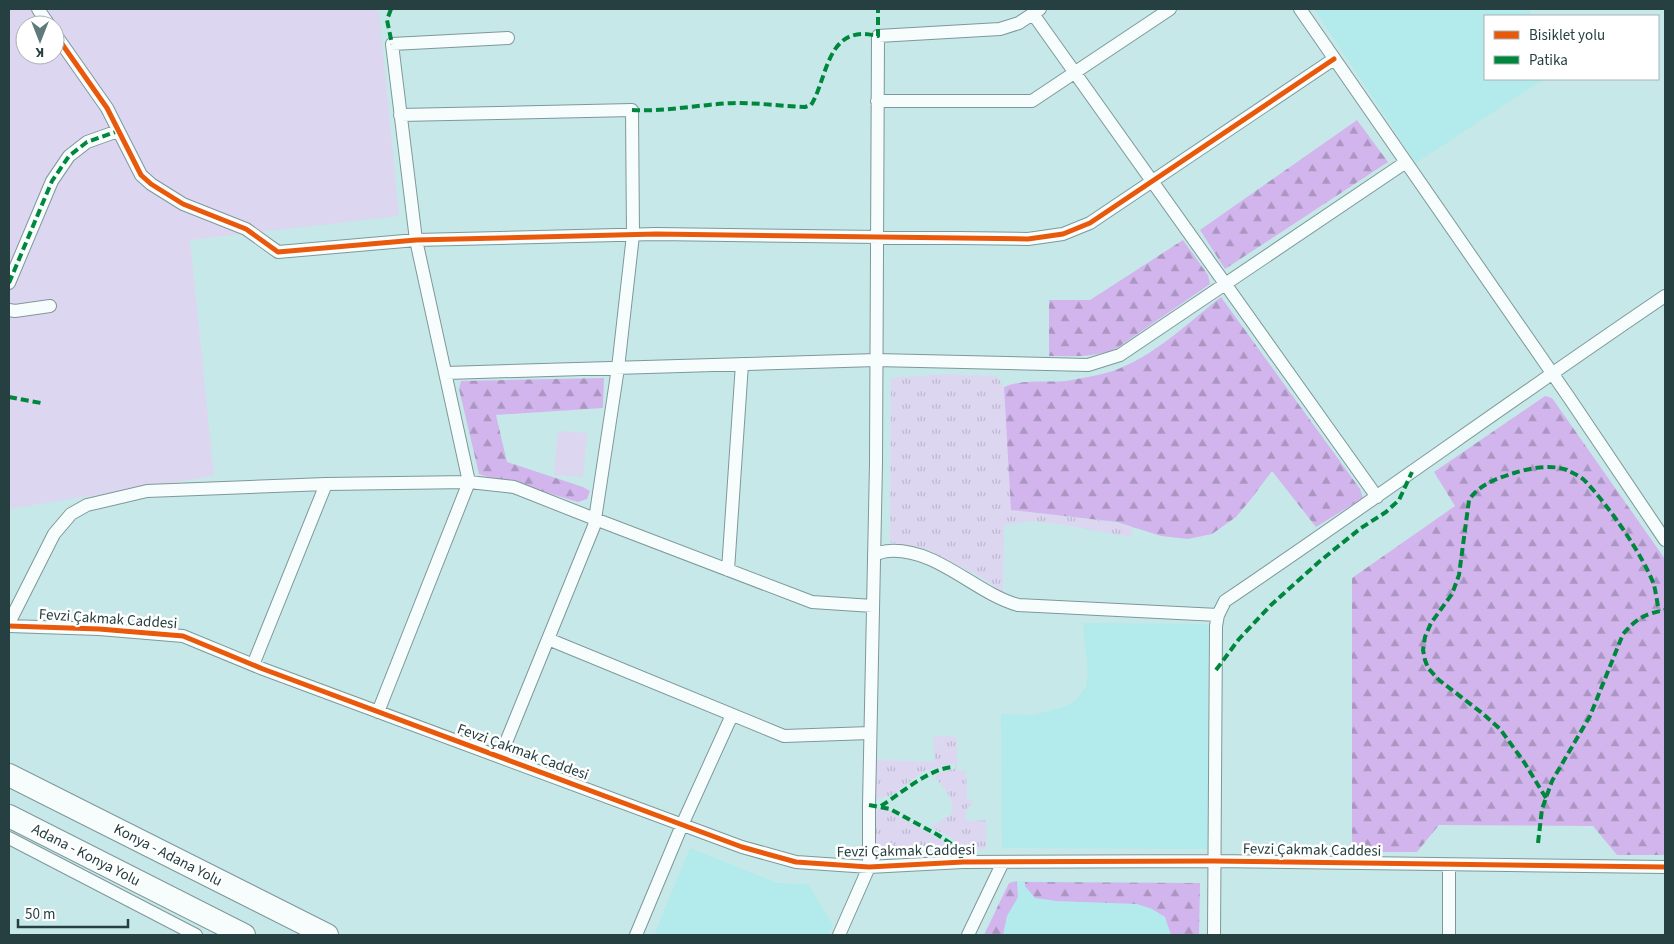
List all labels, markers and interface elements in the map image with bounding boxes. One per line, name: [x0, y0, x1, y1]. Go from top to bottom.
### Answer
north arrow: [15, 15, 65, 65]
legend: [1484, 15, 1659, 80]
text: Bisiklet yolu: [1529, 25, 1605, 46]
text: K: [35, 42, 44, 62]
text: Patika: [1529, 50, 1568, 71]
street label: Fevzi Çakmak Caddesi: [38, 604, 178, 634]
street label: Fevzi Çakmak Caddesi: [454, 718, 592, 786]
street label: Adana - Konya Yolu: [28, 819, 144, 891]
street label: Konya - Adana Yolu: [110, 819, 226, 891]
street label: Fevzi Çakmak Caddesi: [1243, 838, 1381, 862]
street label: Fevzi Çakmak Caddesi: [837, 839, 975, 863]
scale bar: [18, 896, 128, 928]
text: 50 m: [25, 904, 55, 925]

